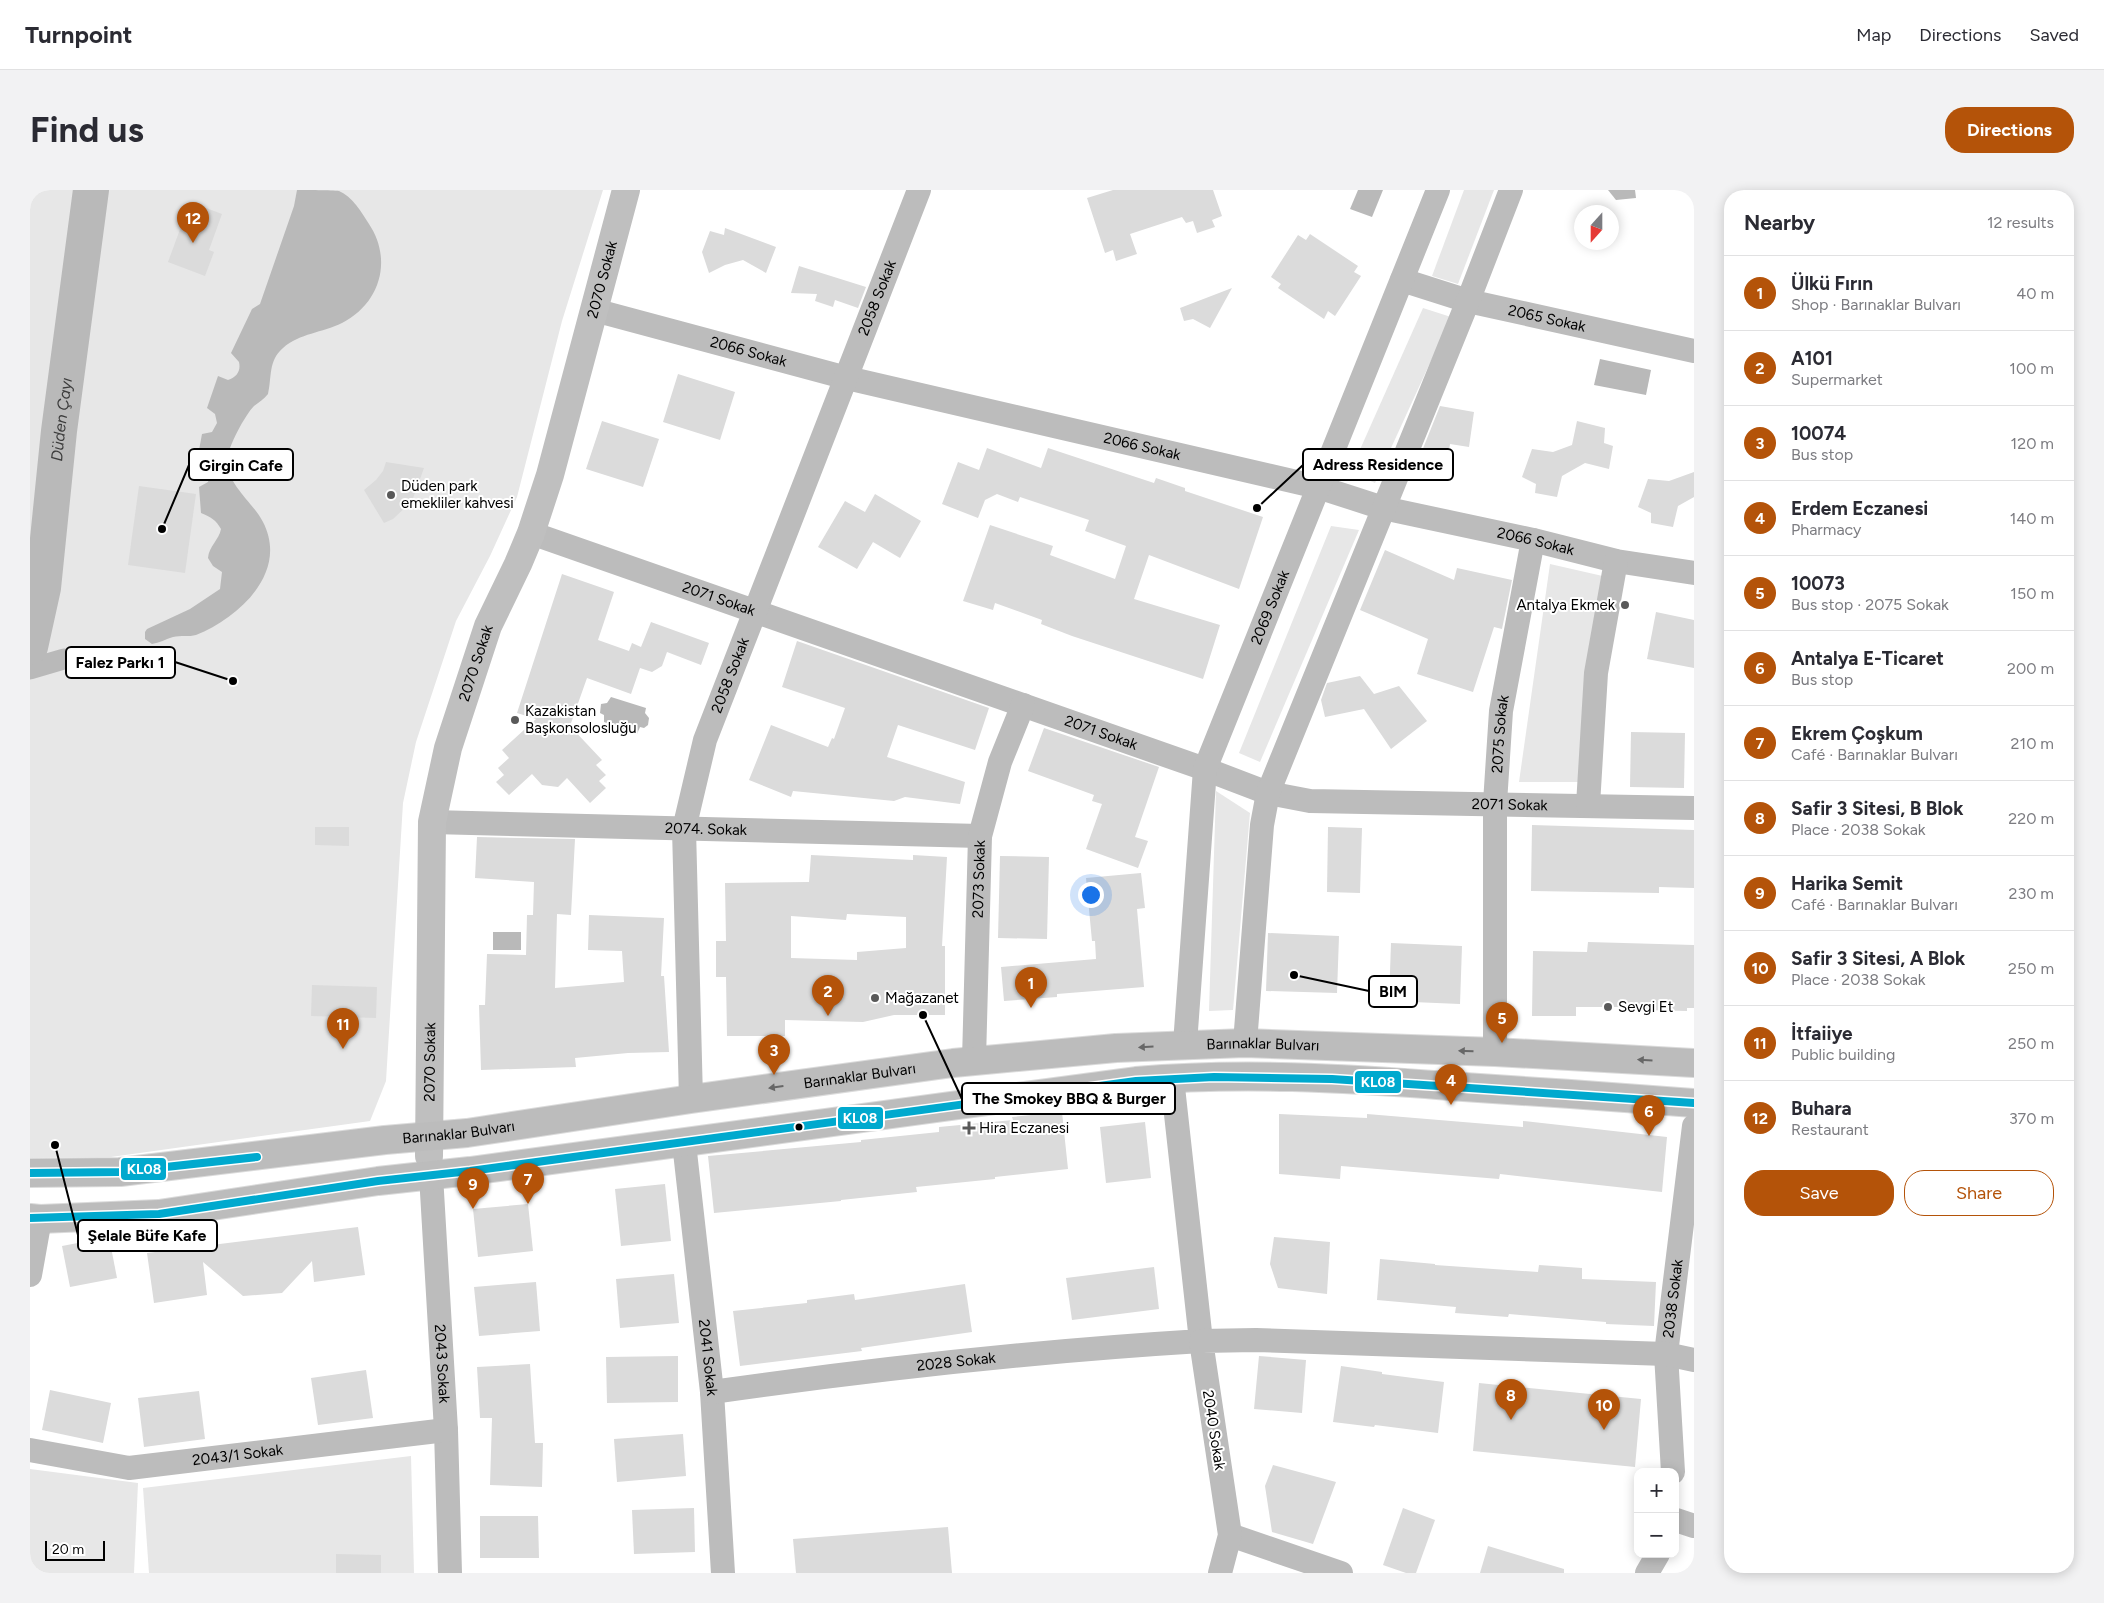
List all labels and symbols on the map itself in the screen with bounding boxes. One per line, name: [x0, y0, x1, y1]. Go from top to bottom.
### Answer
pin: 12: [177, 202, 209, 243]
north arrow: [1574, 205, 1619, 250]
street label: 2070 Sokak: [583, 238, 621, 320]
street label: 2058 Sokak: [854, 257, 900, 338]
street label: 2065 Sokak: [1506, 301, 1588, 336]
street label: 2066 Sokak: [708, 333, 790, 371]
water label: Düden Çayı: [46, 376, 76, 462]
street label: 2066 Sokak: [1102, 429, 1183, 464]
callout: Girgin Cafe: [189, 449, 293, 480]
callout: Adress Residence: [1303, 449, 1453, 480]
text: Adress Residence: [1313, 455, 1443, 474]
text: Girgin Cafe: [199, 456, 283, 475]
place label: Düden park emekliler kahvesi: [401, 477, 514, 512]
marker: Düden park emekliler kahvesi: [385, 489, 397, 501]
street label: 2066 Sokak: [1495, 524, 1577, 559]
street label: 2069 Sokak: [1247, 567, 1293, 647]
street label: 2071 Sokak: [680, 578, 758, 620]
place label: Antalya Ekmek: [1516, 596, 1616, 614]
marker: Antalya Ekmek: [1619, 599, 1631, 611]
street label: 2070 Sokak: [455, 622, 497, 704]
street label: 2058 Sokak: [707, 634, 753, 716]
callout: Falez Parkı 1: [66, 647, 175, 678]
text: Falez Parkı 1: [76, 653, 164, 672]
street label: 2075 Sokak: [1488, 693, 1513, 774]
place label: Kazakistan Başkonsolosluğu: [525, 702, 637, 737]
street label: 2071 Sokak: [1062, 712, 1141, 754]
marker: Kazakistan Başkonsolosluğu: [509, 714, 521, 726]
street label: 2071 Sokak: [1472, 795, 1549, 814]
street label: 2074. Sokak: [665, 819, 748, 839]
street label: 2073 Sokak: [969, 839, 989, 918]
your location: [1078, 882, 1104, 908]
pin: 1: [1015, 967, 1047, 1008]
pin: 2: [812, 975, 844, 1016]
callout: BIM: [1369, 976, 1417, 1007]
text: BIM: [1379, 982, 1407, 1001]
place label: Mağazanet: [885, 989, 959, 1007]
marker: Mağazanet: [869, 992, 881, 1004]
place label: Sevgi Et: [1618, 998, 1674, 1016]
marker: Sevgi Et: [1602, 1001, 1614, 1013]
pin: 5: [1486, 1002, 1518, 1043]
pin: 11: [327, 1008, 359, 1049]
street label: 2070 Sokak: [420, 1022, 439, 1102]
pin: 3: [758, 1034, 790, 1075]
street label: Barınaklar Bulvarı: [1206, 1034, 1320, 1055]
one-way arrow: [1138, 1043, 1154, 1051]
one-way arrow: [1457, 1047, 1473, 1055]
one-way arrow: [1637, 1056, 1653, 1064]
street label: Barınaklar Bulvarı: [802, 1059, 917, 1092]
pin: 4: [1435, 1064, 1467, 1105]
line badge: KL08: [1354, 1070, 1402, 1094]
text: KL08: [1361, 1074, 1395, 1091]
one-way arrow: [767, 1083, 783, 1091]
callout: The Smokey BBQ & Burger: [962, 1083, 1175, 1114]
text: The Smokey BBQ & Burger: [972, 1089, 1166, 1108]
pin: 6: [1633, 1095, 1665, 1136]
line badge: KL08: [837, 1106, 884, 1130]
text: KL08: [843, 1110, 877, 1127]
street label: Barınaklar Bulvarı: [402, 1117, 516, 1147]
place label: Hira Eczanesi: [979, 1119, 1069, 1137]
unlabelled marker: [794, 1122, 804, 1132]
marker: Hira Eczanesi: [963, 1122, 975, 1134]
line badge: KL08: [120, 1157, 167, 1181]
text: KL08: [127, 1161, 161, 1178]
pin: 7: [512, 1163, 544, 1204]
pin: 9: [457, 1168, 489, 1209]
callout: Şelale Büfe Kafe: [78, 1220, 217, 1251]
text: Şelale Büfe Kafe: [88, 1226, 207, 1245]
street label: 2038 Sokak: [1659, 1258, 1687, 1339]
street label: 2041 Sokak: [695, 1318, 721, 1397]
street label: 2043 Sokak: [431, 1324, 453, 1404]
street label: 2028 Sokak: [916, 1349, 997, 1375]
pin: 8: [1495, 1379, 1527, 1420]
street label: 2040 Sokak: [1199, 1389, 1229, 1472]
pin: 10: [1588, 1389, 1620, 1430]
street label: 2043/1 Sokak: [191, 1441, 285, 1469]
scale bar: [45, 1538, 105, 1561]

